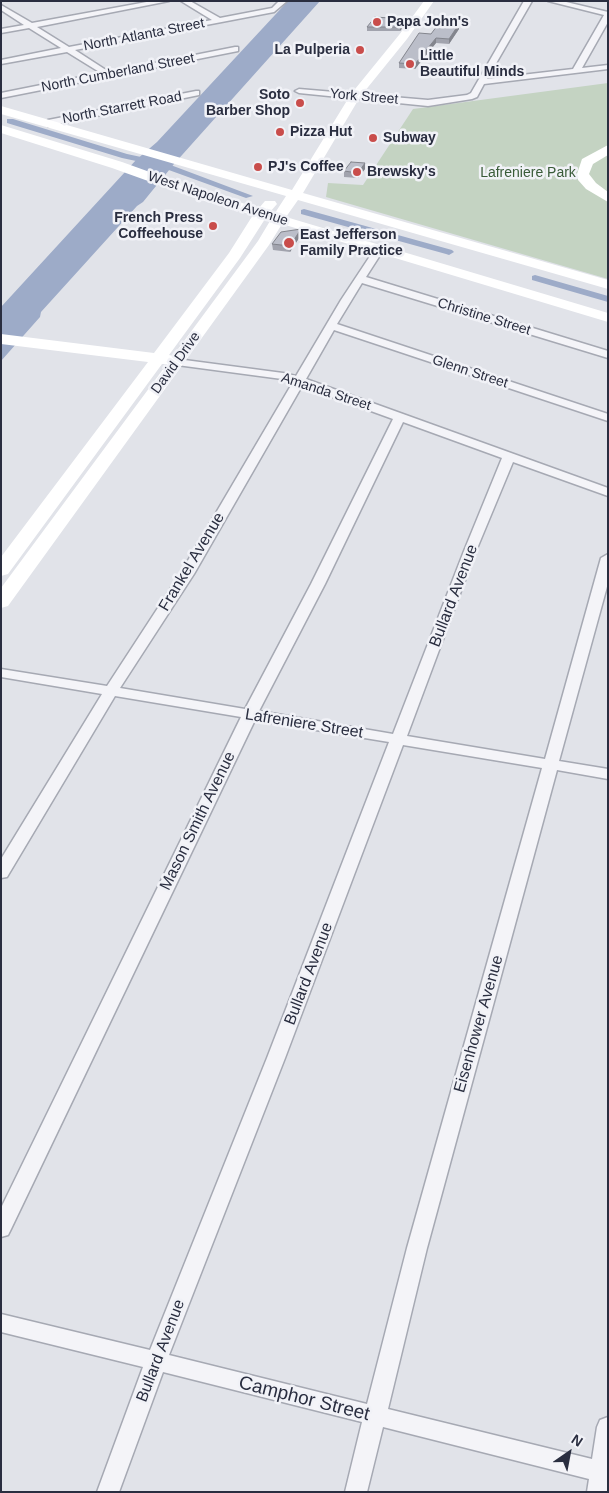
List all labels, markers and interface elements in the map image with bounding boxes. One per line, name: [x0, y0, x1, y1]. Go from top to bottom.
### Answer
place label: Papa John's: [387, 14, 469, 30]
street label: North Atlanta Street: [82, 15, 206, 55]
marker: Papa John's: [371, 16, 383, 28]
place label: La Pulperia: [275, 42, 350, 58]
marker: La Pulperia: [354, 44, 366, 56]
place label: Little Beautiful Minds: [420, 48, 524, 80]
street label: North Cumberland Street: [40, 50, 196, 96]
marker: Little Beautiful Minds: [404, 58, 416, 70]
street label: York Street: [329, 86, 399, 108]
place label: Soto Barber Shop: [206, 87, 290, 120]
street label: North Starrett Road: [61, 88, 183, 128]
marker: Soto Barber Shop: [294, 97, 306, 109]
place label: Pizza Hut: [290, 124, 352, 140]
marker: Pizza Hut: [274, 126, 286, 138]
place label: Subway: [383, 130, 436, 146]
marker: Subway: [367, 132, 379, 144]
place label: PJ's Coffee: [268, 159, 344, 175]
marker: PJ's Coffee: [252, 161, 264, 173]
place label: Brewsky's: [367, 164, 436, 180]
park label: Lafreniere Park: [480, 165, 576, 181]
marker: Brewsky's: [351, 166, 363, 178]
street label: West Napoleon Avenue: [146, 168, 290, 230]
place label: French Press Coffeehouse: [114, 210, 203, 242]
marker: French Press Coffeehouse: [207, 220, 219, 232]
place label: East Jefferson Family Practice: [300, 227, 403, 260]
marker: East Jefferson Family Practice: [282, 236, 296, 250]
street label: Christine Street: [435, 295, 533, 339]
street label: David Drive: [148, 329, 204, 397]
street label: Glenn Street: [430, 352, 510, 392]
street label: Amanda Street: [279, 370, 373, 414]
street label: Frankel Avenue: [155, 509, 229, 615]
street label: Bullard Avenue: [426, 542, 482, 650]
street label: Lafreniere Street: [244, 705, 364, 743]
street label: Mason Smith Avenue: [156, 749, 240, 893]
street label: Bullard Avenue: [281, 920, 337, 1028]
street label: Eisenhower Avenue: [450, 953, 508, 1095]
street label: Bullard Avenue: [133, 1297, 189, 1405]
street label: Camphor Street: [236, 1372, 372, 1426]
north arrow: [544, 1428, 594, 1478]
text: N: [569, 1431, 586, 1450]

